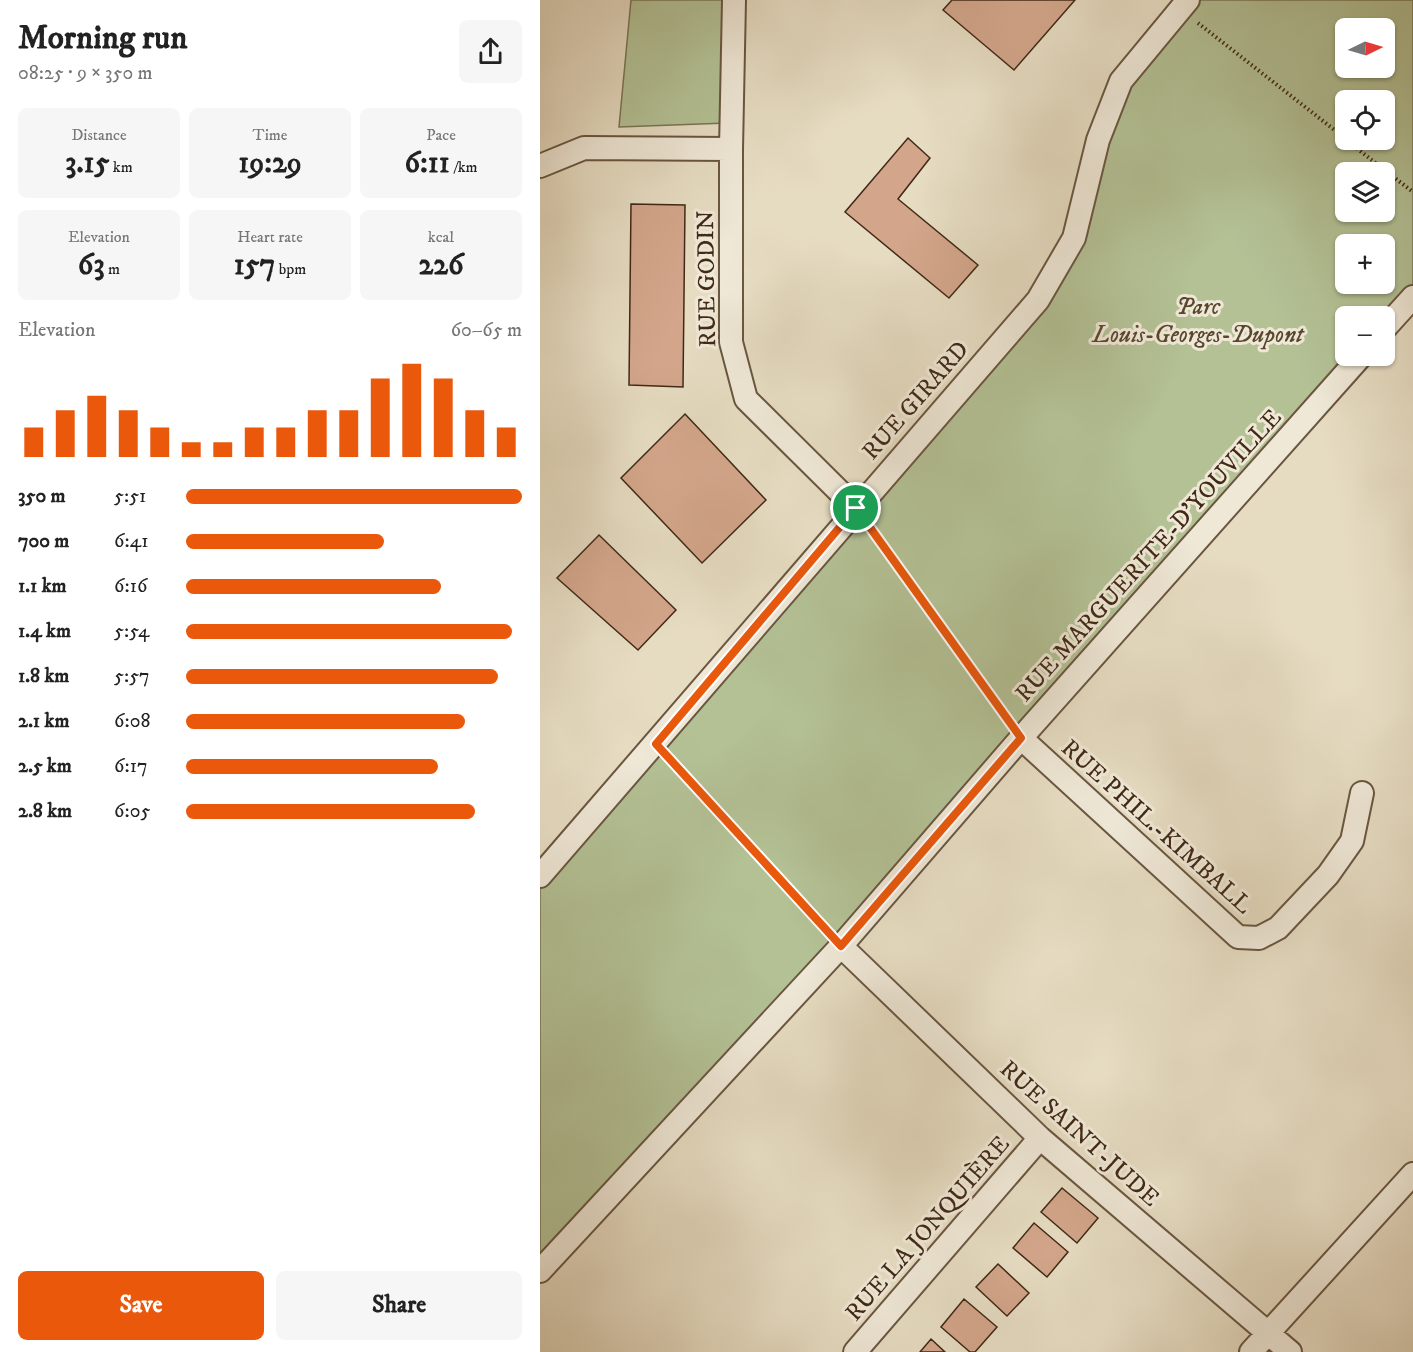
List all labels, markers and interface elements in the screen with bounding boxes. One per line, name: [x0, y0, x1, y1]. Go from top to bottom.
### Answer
text: Morning run: [18, 18, 187, 59]
north arrow: [1335, 18, 1395, 78]
map controls: [1335, 18, 1395, 366]
button: share: [459, 20, 522, 83]
text: 08:25 · 9 × 350 m: [18, 61, 153, 86]
button: locate: [1335, 90, 1395, 150]
text: Distance: [71, 125, 127, 145]
text: Time: [253, 125, 287, 145]
text: Pace: [426, 125, 456, 145]
text: 3.15: [65, 145, 109, 182]
text: 19:29: [238, 145, 302, 182]
text: 6:11: [404, 145, 450, 182]
text: km: [109, 157, 133, 177]
text: /km: [450, 157, 478, 177]
button: layers: [1335, 162, 1395, 222]
street label: RUE GODIN: [691, 210, 723, 348]
text: Elevation: [68, 227, 130, 247]
text: Heart rate: [237, 227, 303, 247]
text: kcal: [428, 227, 454, 247]
button: +: [1335, 234, 1395, 294]
text: 63: [78, 247, 105, 284]
text: 157: [234, 247, 275, 284]
text: 226: [418, 247, 464, 284]
text: m: [105, 259, 120, 279]
text: bpm: [275, 259, 306, 279]
park label: Parc Louis-Georges-Dupont: [1091, 292, 1305, 350]
button: −: [1335, 306, 1395, 366]
text: Elevation: [18, 318, 95, 343]
text: 60–65 m: [451, 318, 522, 343]
street label: RUE GIRARD: [856, 335, 976, 466]
street label: RUE MARGUERITE-D'YOUVILLE: [1009, 403, 1288, 708]
pin: [830, 482, 881, 533]
text: 350 m: [18, 484, 65, 509]
text: 5:51: [114, 484, 146, 509]
icon: arrive: [839, 491, 872, 524]
text: 700 m: [18, 529, 69, 554]
text: 6:41: [114, 529, 148, 554]
text: 1.1 km: [18, 574, 67, 599]
text: 6:16: [114, 574, 147, 599]
text: 1.4 km: [18, 619, 71, 644]
text: 5:54: [114, 619, 150, 644]
text: 1.8 km: [18, 664, 69, 689]
text: 5:57: [114, 664, 150, 689]
text: 2.1 km: [18, 709, 69, 734]
text: 6:08: [114, 709, 150, 734]
street label: RUE PHIL.-KIMBALL: [1055, 733, 1258, 920]
text: 2.5 km: [18, 754, 72, 779]
text: 6:17: [114, 754, 148, 779]
text: 2.8 km: [18, 799, 72, 824]
text: 6:05: [114, 799, 150, 824]
street label: RUE SAINT-JUDE: [993, 1054, 1165, 1213]
street label: RUE LA JONQUIÈRE: [839, 1130, 1016, 1328]
button: Save: [18, 1271, 264, 1340]
button: Share: [276, 1271, 522, 1340]

